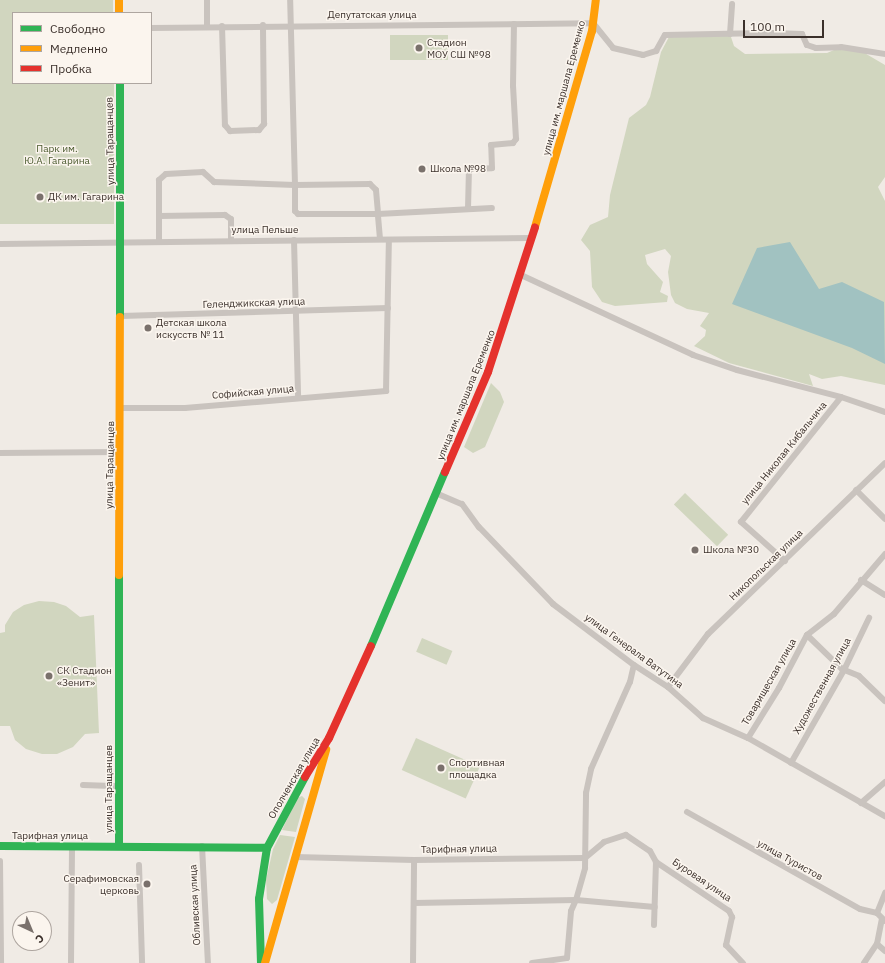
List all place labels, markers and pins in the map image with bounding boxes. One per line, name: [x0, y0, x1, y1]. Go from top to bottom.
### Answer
place label: Стадион МОУ СШ №98: [427, 36, 491, 60]
marker: Стадион МОУ СШ №98: [414, 43, 424, 53]
place label: Школа №98: [430, 163, 486, 175]
marker: Школа №98: [417, 164, 427, 174]
place label: ДК им. Гагарина: [48, 191, 124, 203]
marker: ДК им. Гагарина: [35, 192, 45, 202]
place label: Детская школа искусств № 11: [156, 316, 227, 340]
marker: Детская школа искусств № 11: [143, 323, 153, 333]
place label: Школа №30: [703, 544, 759, 556]
marker: Школа №30: [690, 545, 700, 555]
place label: СК Стадион «Зенит»: [57, 664, 112, 688]
marker: СК Стадион «Зенит»: [44, 671, 54, 681]
place label: Спортивная площадка: [449, 756, 505, 780]
marker: Спортивная площадка: [436, 763, 446, 773]
place label: Серафимовская церковь: [64, 872, 139, 896]
marker: Серафимовская церковь: [142, 879, 152, 889]

